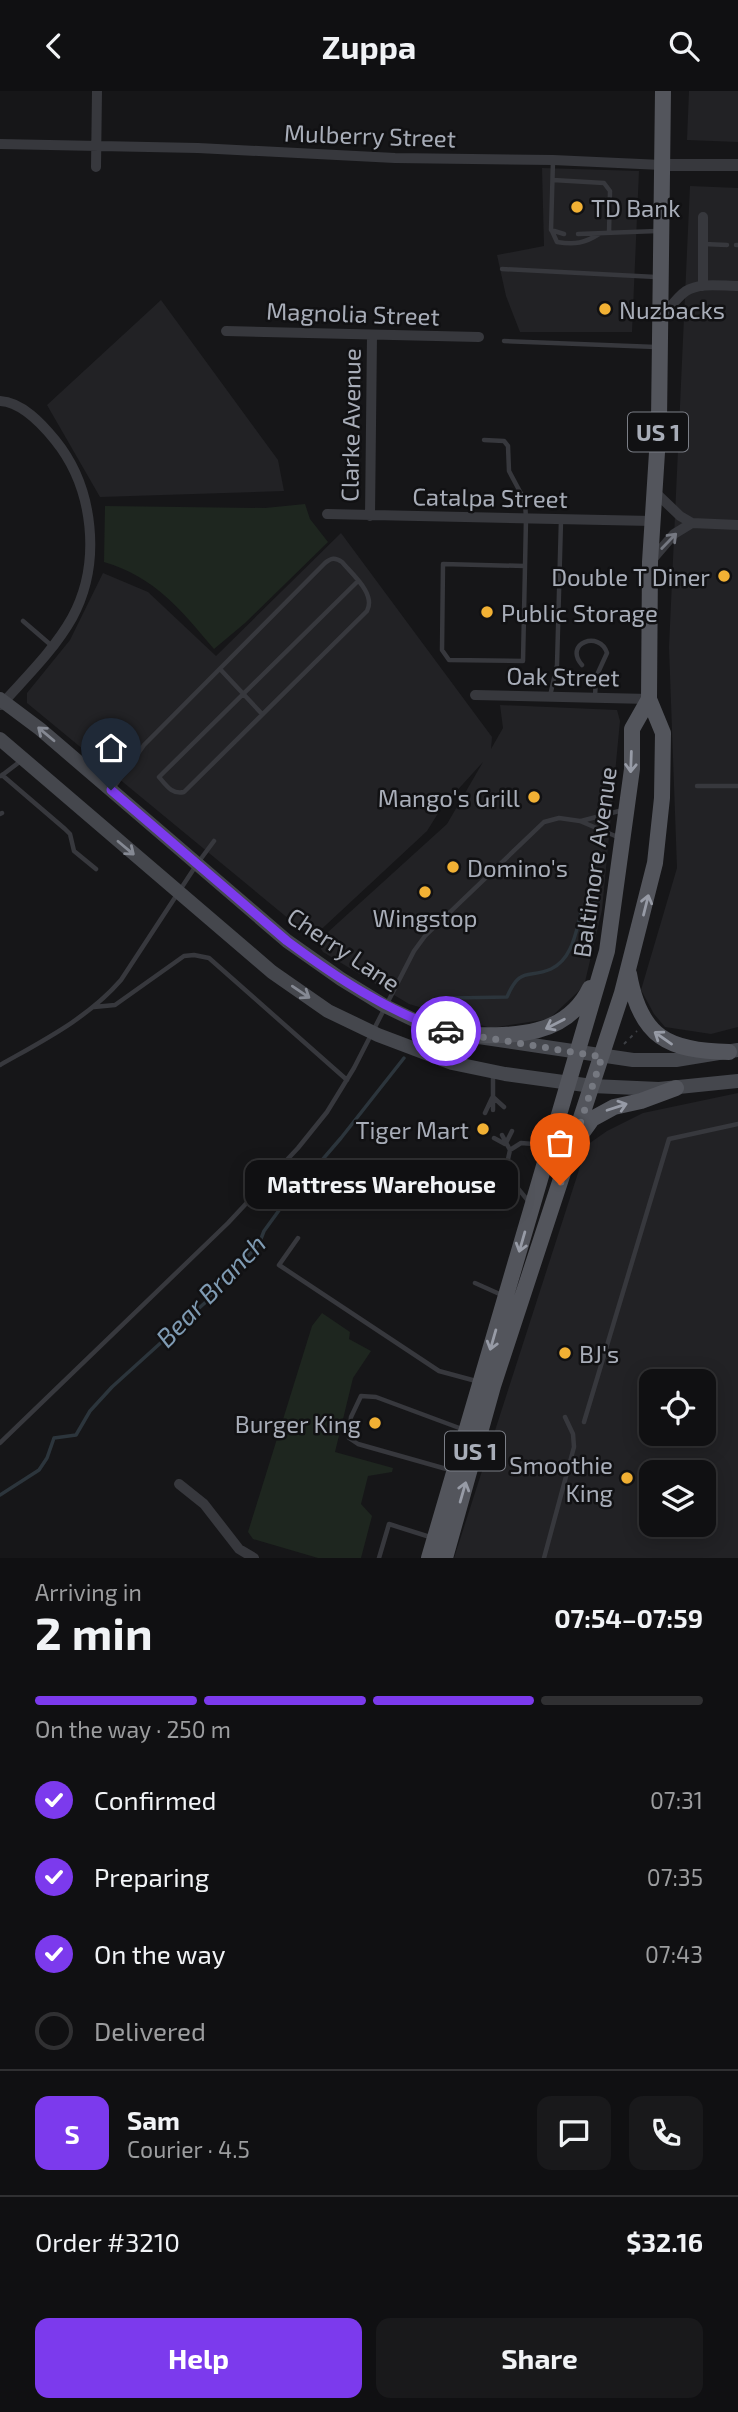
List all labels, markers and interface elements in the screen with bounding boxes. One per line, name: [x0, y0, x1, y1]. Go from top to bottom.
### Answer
icon: back: [35, 27, 73, 65]
text: Zuppa: [322, 27, 416, 65]
icon: search: [665, 27, 703, 65]
street label: Mulberry Street: [284, 118, 456, 152]
place label: TD Bank: [591, 193, 680, 222]
marker: TD Bank: [569, 199, 585, 215]
street label: Magnolia Street: [266, 295, 440, 331]
place label: Nuzbacks: [619, 295, 725, 324]
marker: Nuzbacks: [597, 301, 613, 317]
street label: Clarke Avenue: [334, 348, 366, 502]
road number: US 1: [628, 413, 688, 451]
street label: Catalpa Street: [412, 481, 568, 513]
one-way arrow: [660, 532, 677, 550]
place label: Double T Diner: [551, 562, 710, 591]
marker: Double T Diner: [716, 568, 732, 584]
place label: Public Storage: [501, 598, 658, 627]
marker: Public Storage: [479, 604, 495, 620]
street label: Oak Street: [506, 661, 620, 691]
pin: [81, 718, 141, 790]
one-way arrow: [37, 727, 55, 742]
icon: home: [92, 729, 130, 767]
one-way arrow: [625, 751, 638, 774]
street label: Baltimore Avenue: [566, 765, 622, 959]
place label: Mango's Grill: [378, 783, 520, 812]
marker: Mango's Grill: [526, 789, 542, 805]
one-way arrow: [116, 840, 134, 856]
place label: Domino's: [467, 853, 568, 882]
marker: Domino's: [445, 859, 461, 875]
marker: Wingstop: [417, 884, 433, 900]
one-way arrow: [640, 894, 653, 917]
street label: Cherry Lane: [282, 901, 406, 997]
place label: Wingstop: [373, 903, 477, 932]
one-way arrow: [291, 985, 310, 999]
courier: [411, 996, 481, 1066]
icon: car: [427, 1012, 465, 1050]
one-way arrow: [545, 1018, 566, 1032]
one-way arrow: [654, 1031, 673, 1045]
one-way arrow: [606, 1100, 628, 1113]
pin: [530, 1113, 590, 1185]
place label: Tiger Mart: [355, 1115, 469, 1144]
marker: Tiger Mart: [475, 1121, 491, 1137]
icon: bag: [541, 1124, 579, 1162]
callout: Mattress Warehouse: [245, 1161, 518, 1209]
text: Mattress Warehouse: [267, 1170, 496, 1198]
water label: Bear Branch: [149, 1227, 271, 1353]
one-way arrow: [514, 1231, 527, 1253]
one-way arrow: [486, 1328, 499, 1350]
place label: BJ's: [579, 1339, 619, 1368]
marker: BJ's: [557, 1345, 573, 1361]
map controls: [639, 1369, 716, 1537]
button: locate: [639, 1369, 716, 1446]
place label: Burger King: [235, 1409, 361, 1438]
marker: Burger King: [367, 1415, 383, 1431]
road number: US 1: [445, 1431, 505, 1471]
place label: Smoothie King: [509, 1450, 613, 1507]
button: layers: [639, 1460, 716, 1537]
marker: Smoothie King: [619, 1470, 635, 1486]
one-way arrow: [458, 1482, 471, 1504]
text: Arriving in: [35, 1578, 142, 1606]
text: 07:54–07:59: [554, 1602, 703, 1633]
text: 2 min: [35, 1604, 153, 1659]
text: On the way · 250 m: [35, 1715, 231, 1743]
icon: check: [35, 1781, 73, 1819]
text: Confirmed: [94, 1784, 217, 1815]
text: 07:31: [650, 1786, 703, 1814]
icon: check: [35, 1858, 73, 1896]
text: Preparing: [94, 1861, 209, 1892]
text: 07:35: [647, 1863, 703, 1891]
icon: check: [35, 1935, 73, 1973]
text: On the way: [94, 1938, 225, 1969]
text: 07:43: [645, 1940, 703, 1968]
text: Delivered: [94, 2015, 206, 2046]
button: chat: [537, 2096, 611, 2170]
button: phone: [629, 2096, 703, 2170]
text: Sam: [127, 2104, 180, 2135]
text: S: [64, 2118, 80, 2149]
text: Courier · 4.5: [127, 2135, 250, 2163]
text: Order #3210: [35, 2226, 180, 2257]
text: $32.16: [626, 2226, 703, 2257]
button: Help: [35, 2318, 362, 2398]
button: Share: [376, 2318, 703, 2398]

